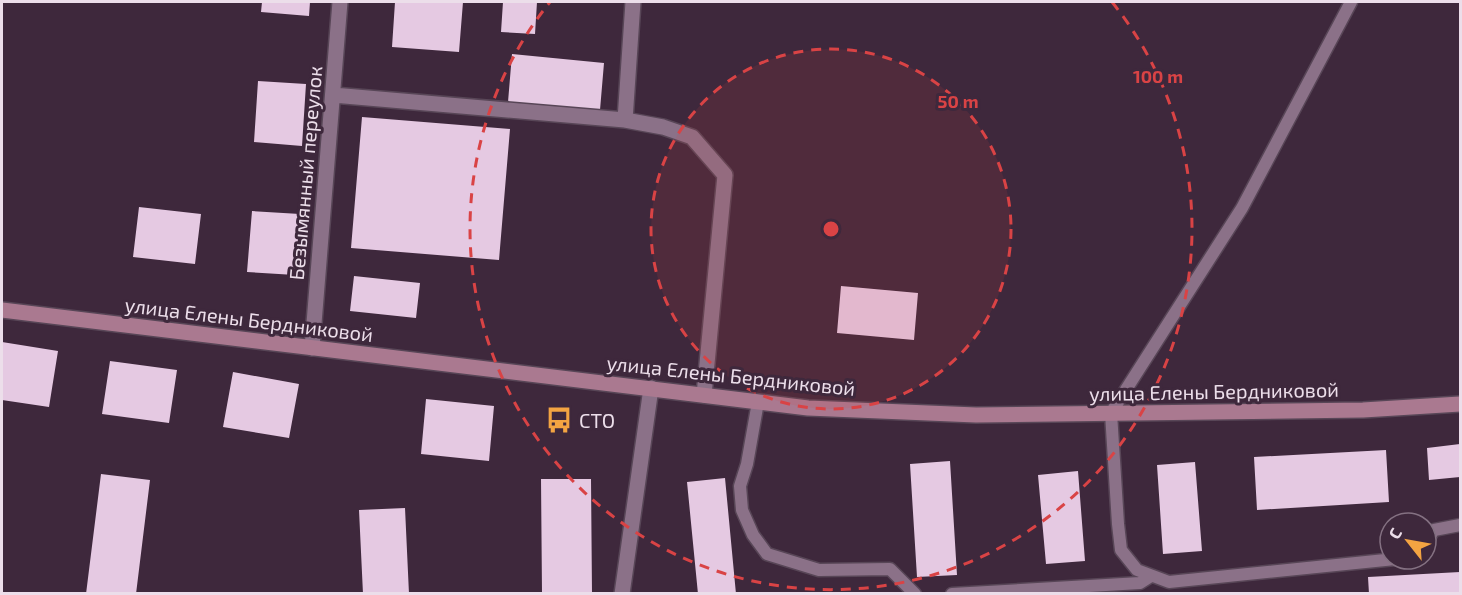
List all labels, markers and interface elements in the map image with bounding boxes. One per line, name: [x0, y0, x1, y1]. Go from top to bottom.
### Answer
street label: Безымянный переулок: [284, 65, 327, 281]
text: 100 m: [1133, 65, 1183, 87]
text: 50 m: [937, 90, 979, 112]
centre of rings: [821, 219, 841, 239]
street label: улица Елены Бердниковой: [123, 292, 374, 347]
street label: улица Елены Бердниковой: [605, 350, 857, 401]
street label: улица Елены Бердниковой: [1089, 377, 1339, 406]
bus stop icon: СТО: [544, 405, 574, 435]
place label: СТО: [579, 408, 615, 432]
north arrow: [1378, 511, 1438, 571]
text: С: [1384, 524, 1405, 542]

